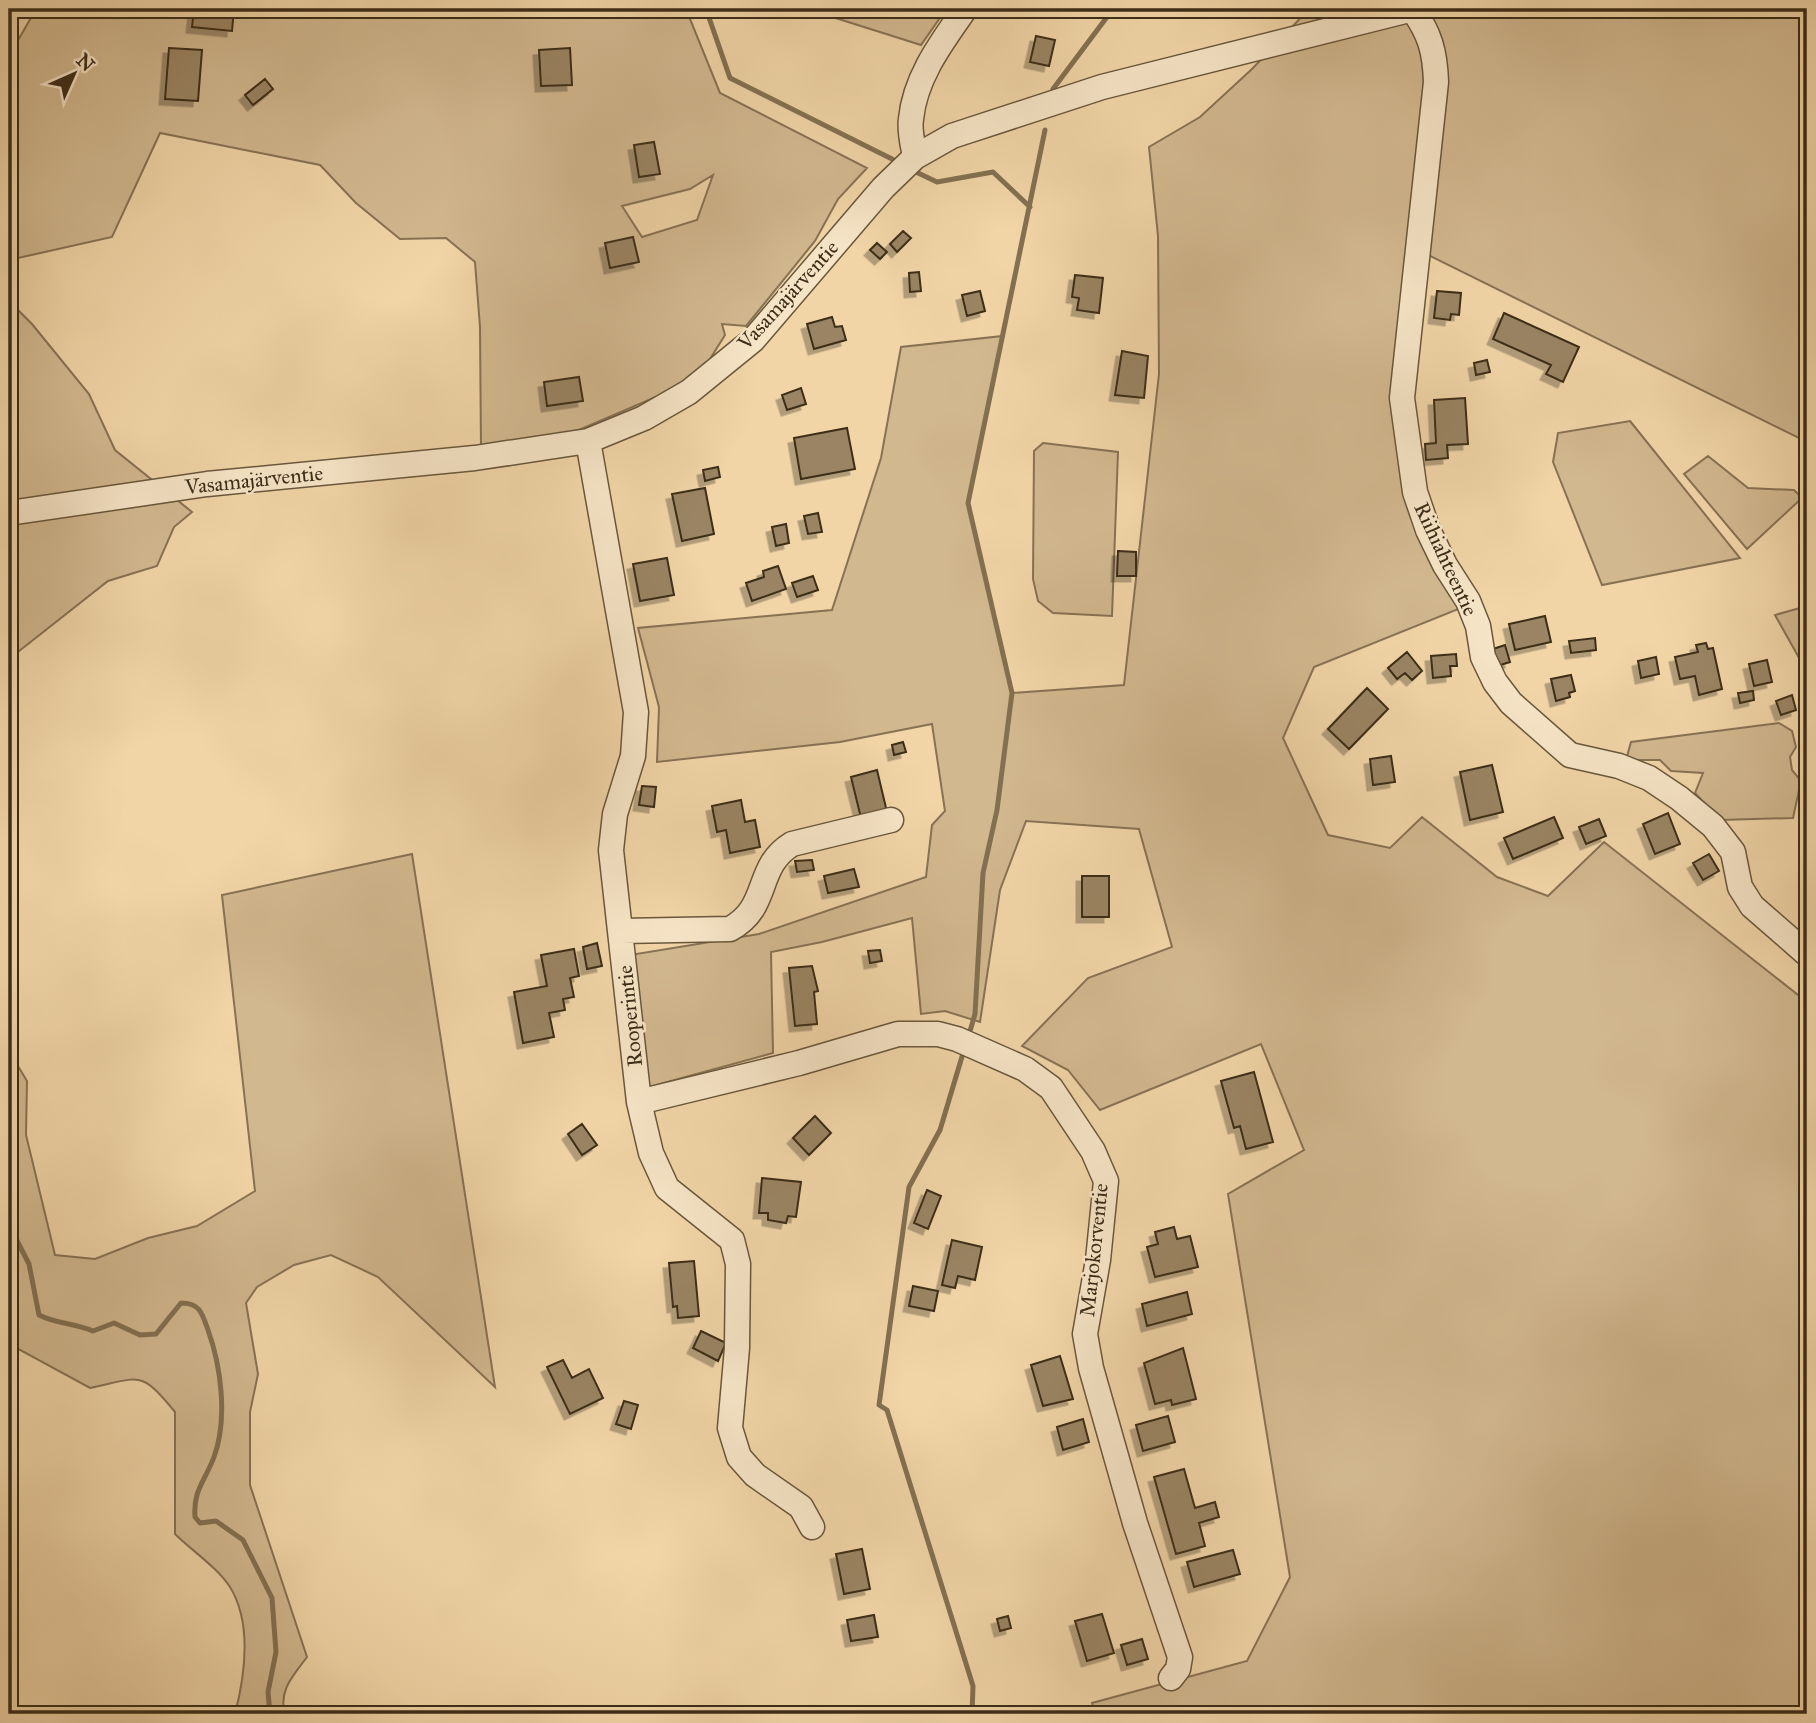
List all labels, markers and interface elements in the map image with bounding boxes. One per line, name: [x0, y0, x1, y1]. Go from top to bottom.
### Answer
north arrow: [38, 38, 108, 108]
text: N: [72, 48, 100, 76]
street label: Vasamajärventie: [731, 235, 844, 356]
street label: Vasamajärventie: [183, 460, 325, 500]
street label: Riihiahteentie: [1408, 498, 1484, 620]
street label: Rooperintie: [612, 964, 648, 1068]
street label: Marjokorventie: [1074, 1182, 1114, 1318]

